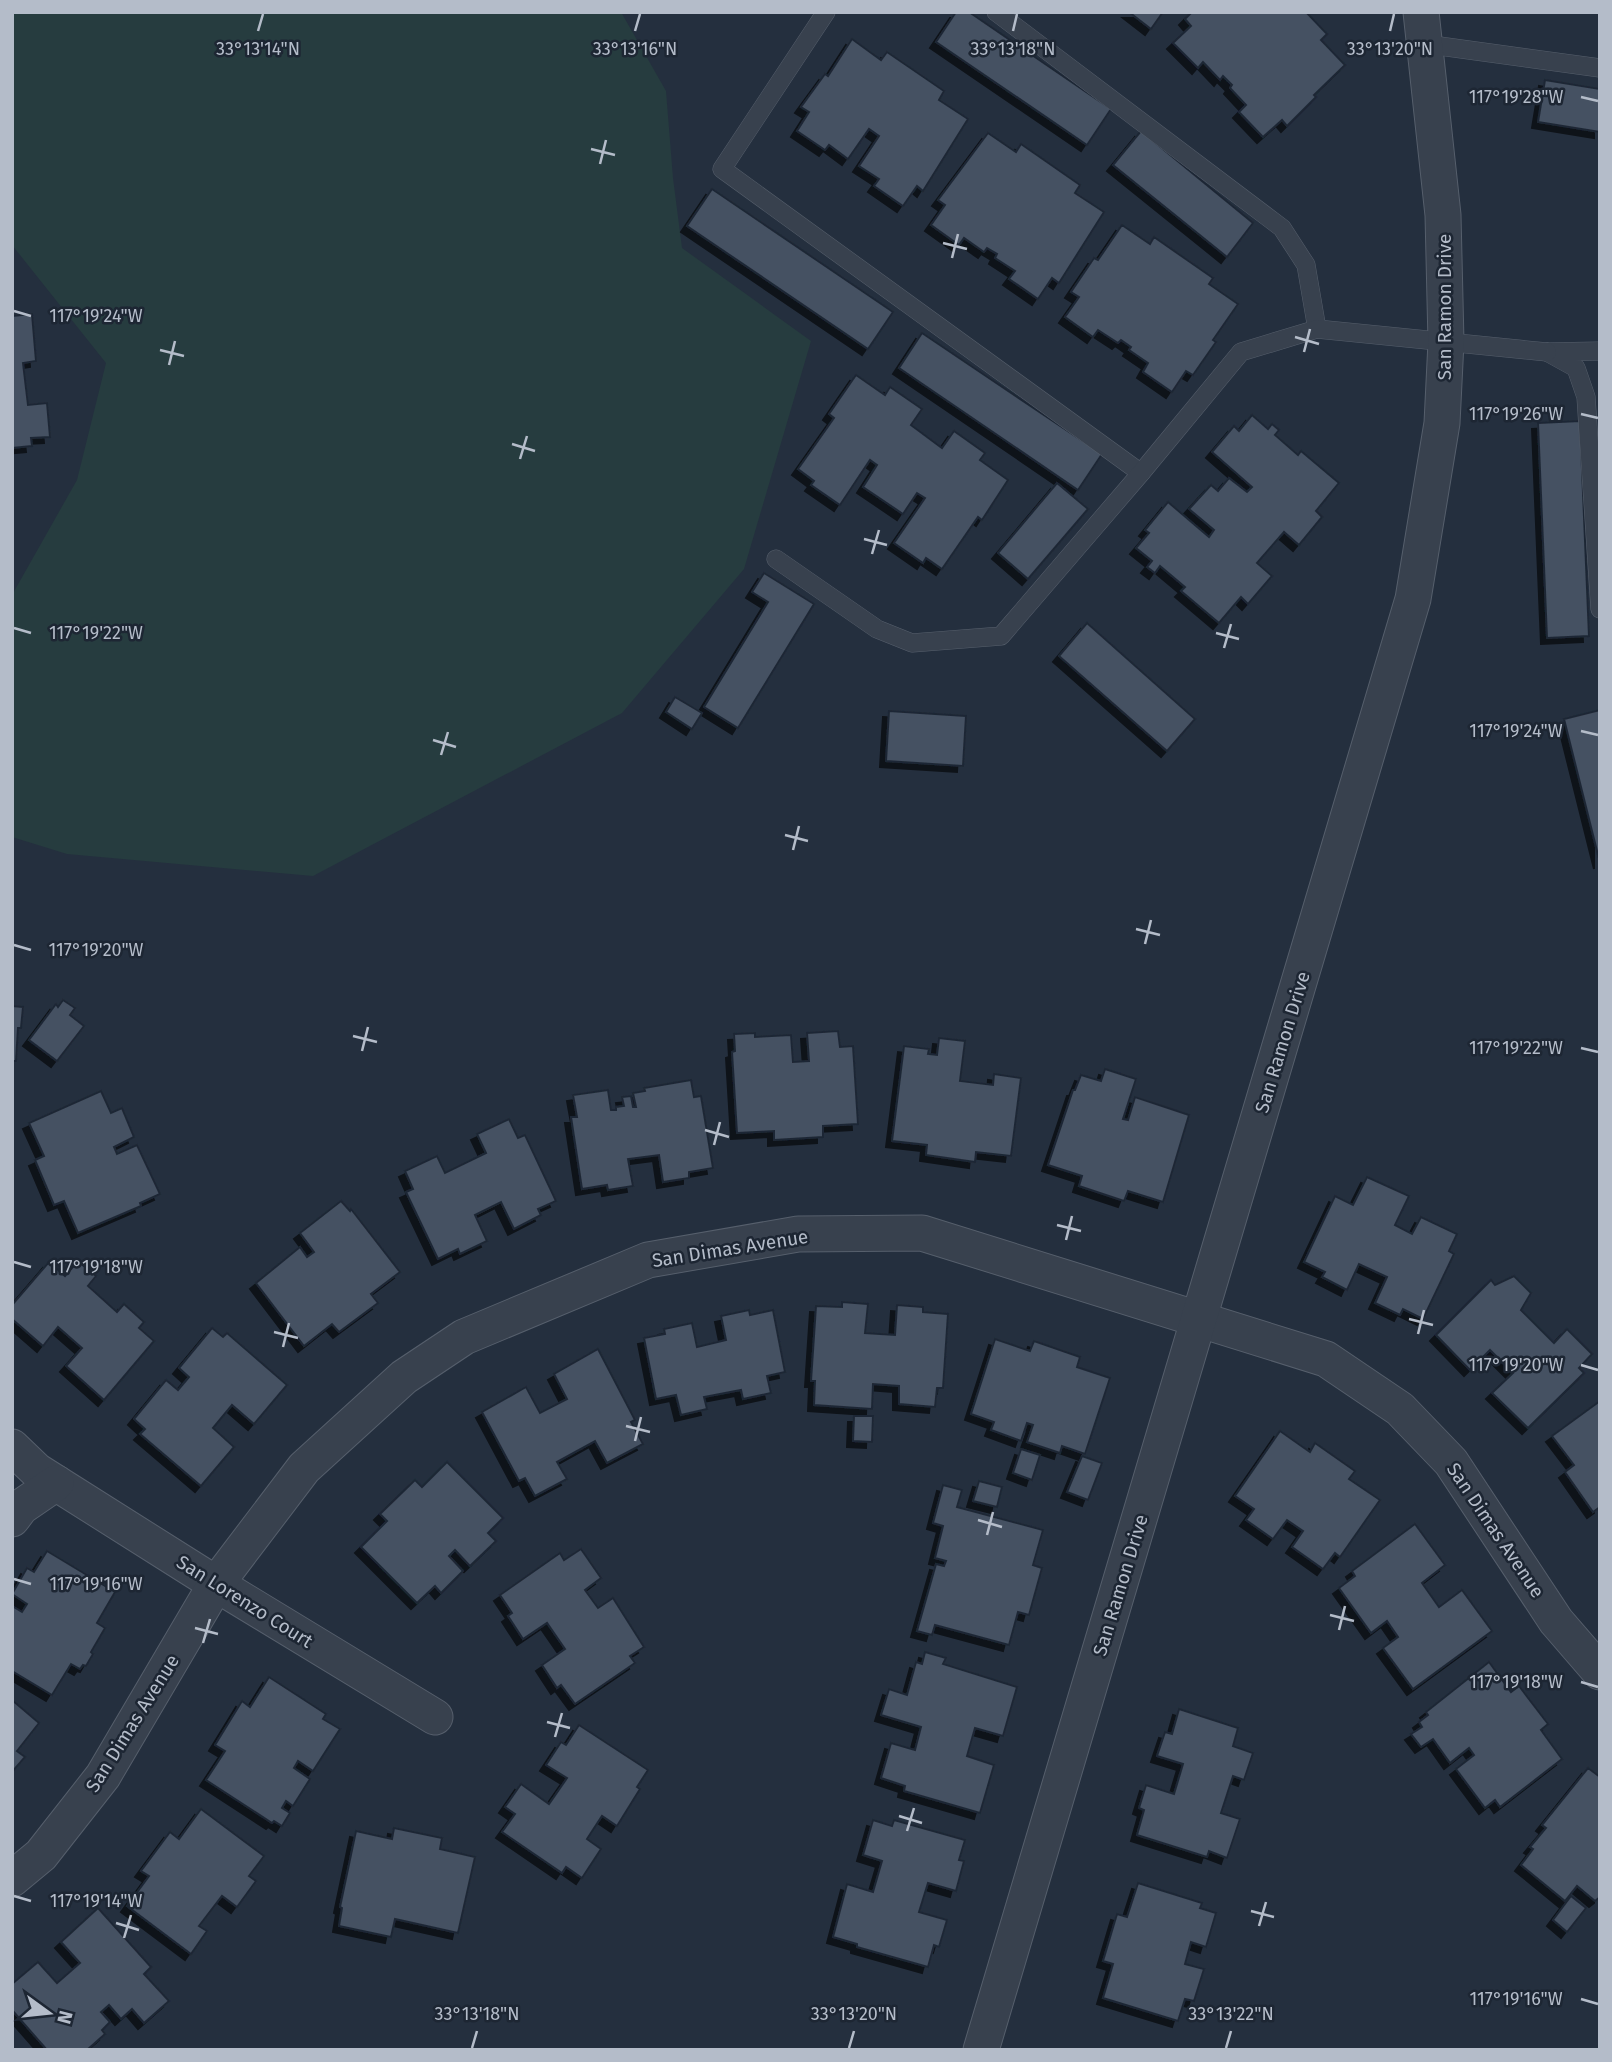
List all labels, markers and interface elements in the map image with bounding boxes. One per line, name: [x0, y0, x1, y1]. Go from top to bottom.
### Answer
text: 33°13'14"N: [216, 38, 300, 60]
text: 33°13'16"N: [593, 38, 677, 60]
text: 33°13'18"N: [970, 38, 1056, 60]
text: 33°13'20"N: [1347, 38, 1433, 60]
text: 117°19'28"W: [1469, 86, 1563, 108]
street label: San Ramon Drive: [1433, 234, 1456, 380]
text: 117°19'24"W: [49, 305, 143, 327]
text: 117°19'26"W: [1469, 403, 1563, 425]
text: 117°19'22"W: [49, 622, 143, 644]
text: 117°19'24"W: [1469, 720, 1563, 742]
text: 117°19'20"W: [49, 939, 144, 961]
street label: San Ramon Drive: [1250, 969, 1315, 1116]
text: 117°19'22"W: [1469, 1037, 1563, 1059]
street label: San Dimas Avenue: [650, 1225, 810, 1272]
text: 117°19'18"W: [49, 1256, 143, 1278]
text: 117°19'20"W: [1469, 1354, 1564, 1376]
street label: San Dimas Avenue: [1442, 1458, 1549, 1602]
street label: San Ramon Drive: [1088, 1512, 1153, 1659]
street label: San Lorenzo Court: [172, 1550, 317, 1653]
text: 117°19'16"W: [49, 1573, 143, 1595]
street label: San Dimas Avenue: [81, 1650, 184, 1796]
text: 117°19'18"W: [1469, 1671, 1563, 1693]
text: 117°19'14"W: [50, 1890, 142, 1912]
north arrow: [14, 1978, 84, 2048]
text: 117°19'16"W: [1469, 1988, 1563, 2010]
text: 33°13'18"N: [434, 2003, 520, 2025]
text: 33°13'20"N: [811, 2003, 897, 2025]
text: 33°13'22"N: [1188, 2003, 1274, 2025]
text: N: [52, 2008, 78, 2026]

